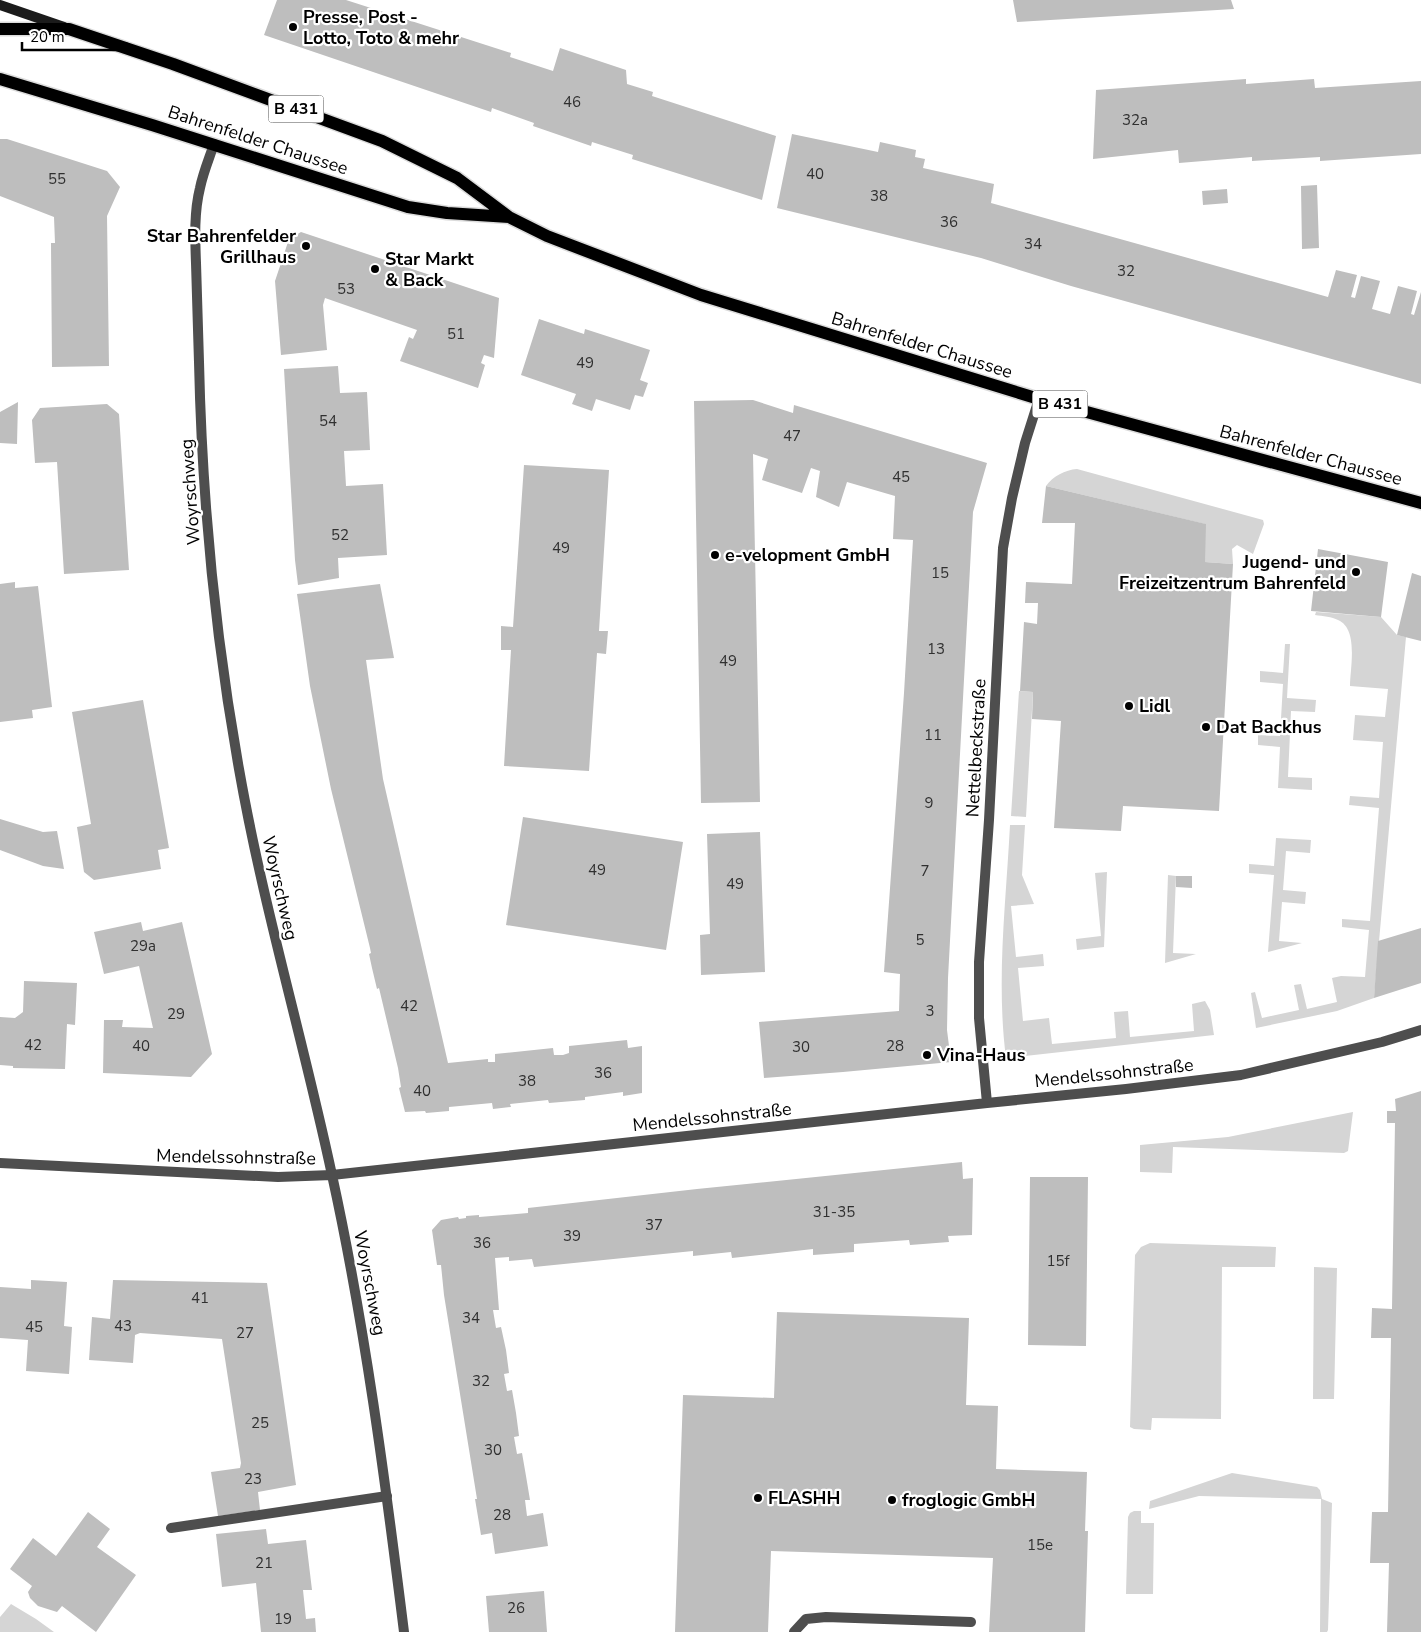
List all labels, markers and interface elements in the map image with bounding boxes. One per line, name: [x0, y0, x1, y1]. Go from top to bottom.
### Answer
place label: Presse, Post - Lotto, Toto & mehr: [303, 5, 459, 50]
scale bar: [22, 20, 126, 52]
marker: Presse, Post - Lotto, Toto & mehr: [287, 21, 299, 33]
text: 20 m: [30, 27, 65, 47]
house number: 46: [563, 92, 581, 112]
road number: B 431: [268, 96, 324, 122]
street label: Bahrenfelder Chaussee: [165, 100, 351, 180]
house number: 32a: [1122, 110, 1148, 130]
house number: 40: [806, 164, 824, 184]
house number: 55: [48, 169, 66, 189]
house number: 38: [870, 186, 888, 206]
house number: 36: [940, 212, 958, 232]
place label: Star Bahrenfelder Grillhaus: [147, 224, 296, 269]
house number: 34: [1024, 234, 1042, 254]
marker: Star Bahrenfelder Grillhaus: [300, 240, 312, 252]
place label: Star Markt & Back: [385, 247, 474, 292]
house number: 32: [1117, 261, 1135, 281]
marker: Star Markt & Back: [369, 263, 381, 275]
house number: 53: [337, 279, 355, 299]
street label: Bahrenfelder Chaussee: [829, 306, 1015, 384]
house number: 51: [447, 324, 465, 344]
house number: 49: [576, 353, 594, 373]
road number: B 431: [1032, 390, 1088, 418]
house number: 54: [319, 411, 337, 431]
street label: Bahrenfelder Chaussee: [1217, 419, 1405, 491]
house number: 47: [783, 426, 801, 446]
street label: Woyrschweg: [174, 438, 206, 546]
house number: 45: [892, 467, 910, 487]
house number: 52: [331, 525, 349, 545]
house number: 49: [552, 538, 570, 558]
place label: e-velopment GmbH: [725, 543, 890, 567]
marker: e-velopment GmbH: [709, 549, 721, 561]
place label: Jugend- und Freizeitzentrum Bahrenfeld: [1119, 550, 1346, 595]
house number: 15: [931, 563, 949, 583]
marker: Jugend- und Freizeitzentrum Bahrenfeld: [1350, 566, 1362, 578]
house number: 13: [927, 639, 945, 659]
house number: 49: [719, 651, 737, 671]
street label: Nettelbeckstraße: [960, 678, 992, 818]
place label: Lidl: [1139, 694, 1171, 718]
marker: Lidl: [1123, 700, 1135, 712]
place label: Dat Backhus: [1216, 715, 1322, 739]
marker: Dat Backhus: [1200, 721, 1212, 733]
house number: 11: [924, 725, 942, 745]
house number: 9: [924, 793, 934, 813]
street label: Woyrschweg: [256, 833, 304, 943]
house number: 49: [588, 860, 606, 880]
house number: 7: [920, 861, 930, 881]
house number: 49: [726, 874, 744, 894]
house number: 5: [915, 930, 925, 950]
house number: 29a: [130, 936, 156, 956]
house number: 42: [400, 996, 418, 1016]
house number: 3: [925, 1001, 935, 1021]
house number: 29: [167, 1004, 185, 1024]
house number: 42: [24, 1035, 42, 1055]
house number: 40: [132, 1036, 150, 1056]
house number: 28: [886, 1036, 904, 1056]
house number: 30: [792, 1037, 810, 1057]
place label: Vina-Haus: [936, 1043, 1026, 1067]
marker: Vina-Haus: [921, 1049, 933, 1061]
street label: Mendelssohnstraße: [1033, 1053, 1195, 1093]
house number: 36: [594, 1063, 612, 1083]
house number: 38: [518, 1071, 536, 1091]
house number: 40: [413, 1081, 431, 1101]
street label: Mendelssohnstraße: [631, 1097, 793, 1137]
street label: Mendelssohnstraße: [156, 1144, 316, 1170]
house number: 31-35: [813, 1202, 855, 1222]
house number: 37: [645, 1215, 663, 1235]
house number: 39: [563, 1226, 581, 1246]
street label: Woyrschweg: [348, 1228, 392, 1338]
house number: 36: [473, 1233, 491, 1253]
house number: 15f: [1047, 1251, 1071, 1271]
house number: 41: [191, 1288, 209, 1308]
house number: 34: [462, 1308, 480, 1328]
house number: 43: [114, 1316, 132, 1336]
house number: 45: [25, 1317, 43, 1337]
house number: 27: [236, 1323, 254, 1343]
house number: 32: [472, 1371, 490, 1391]
house number: 25: [251, 1413, 269, 1433]
house number: 30: [484, 1440, 502, 1460]
house number: 23: [244, 1469, 262, 1489]
place label: FLASHH: [768, 1486, 840, 1510]
place label: froglogic GmbH: [902, 1488, 1035, 1512]
marker: FLASHH: [752, 1492, 764, 1504]
marker: froglogic GmbH: [886, 1494, 898, 1506]
house number: 28: [493, 1505, 511, 1525]
house number: 15e: [1027, 1535, 1053, 1555]
house number: 21: [255, 1553, 273, 1573]
house number: 26: [507, 1598, 525, 1618]
house number: 19: [274, 1609, 292, 1629]

